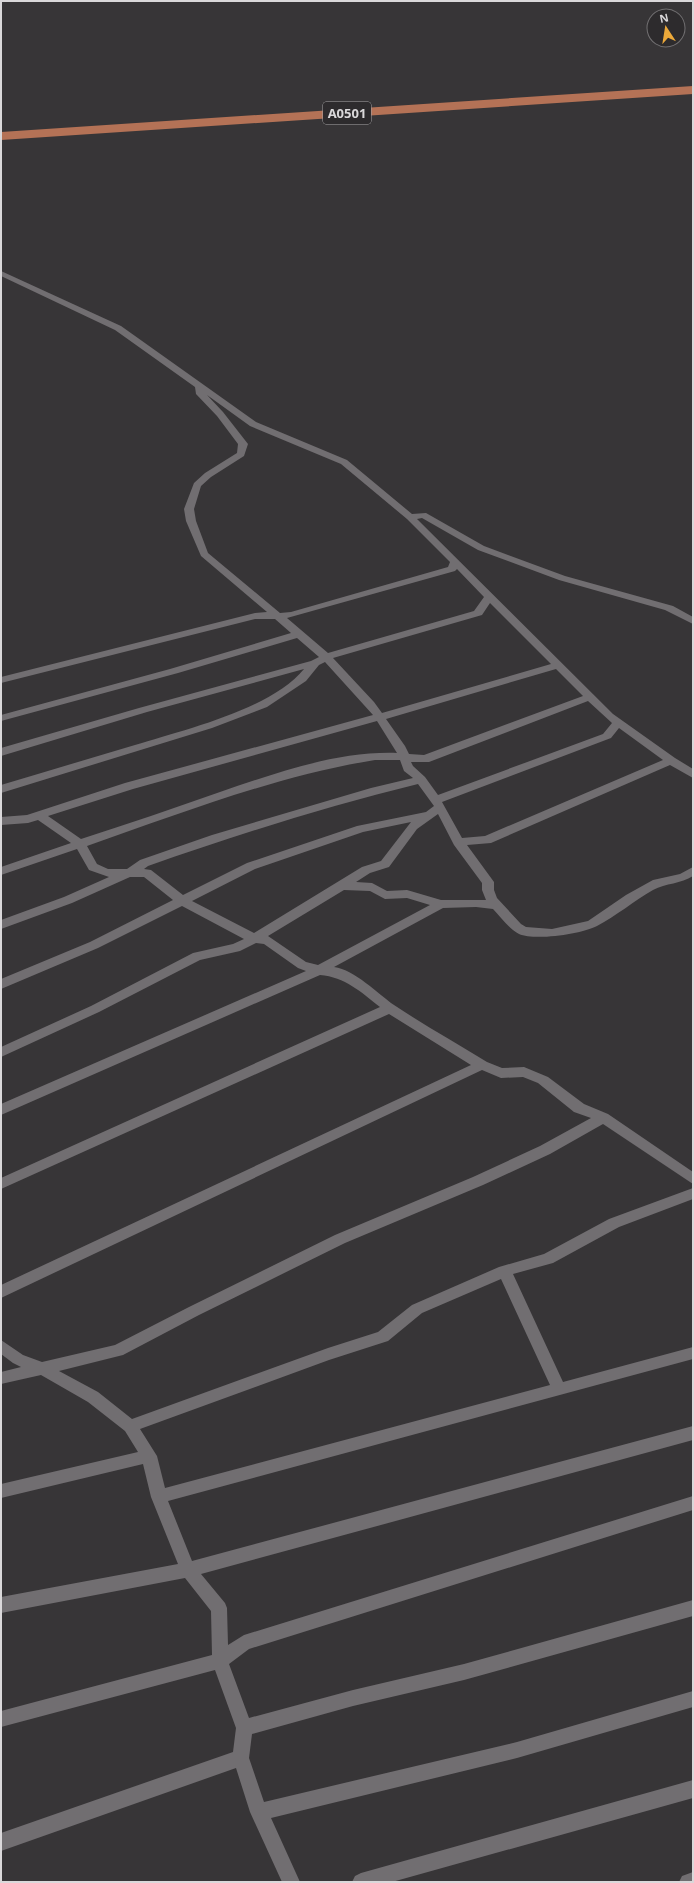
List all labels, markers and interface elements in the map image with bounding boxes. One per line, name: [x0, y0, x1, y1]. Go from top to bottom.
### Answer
north arrow: [646, 8, 686, 48]
text: N: [658, 9, 670, 26]
road number: A0501: [323, 102, 371, 124]

